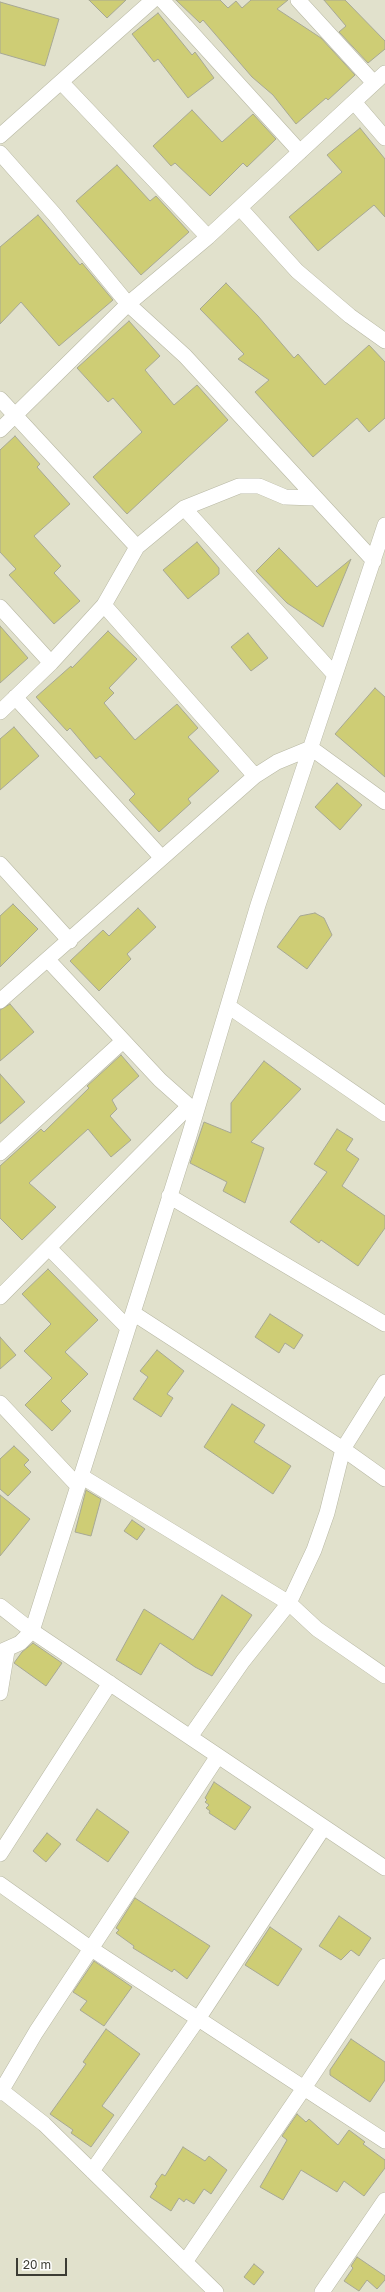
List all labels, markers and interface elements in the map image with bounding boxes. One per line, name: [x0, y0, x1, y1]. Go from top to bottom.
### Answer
scale bar: [18, 2250, 69, 2276]
text: 20 m: [23, 2257, 51, 2272]

